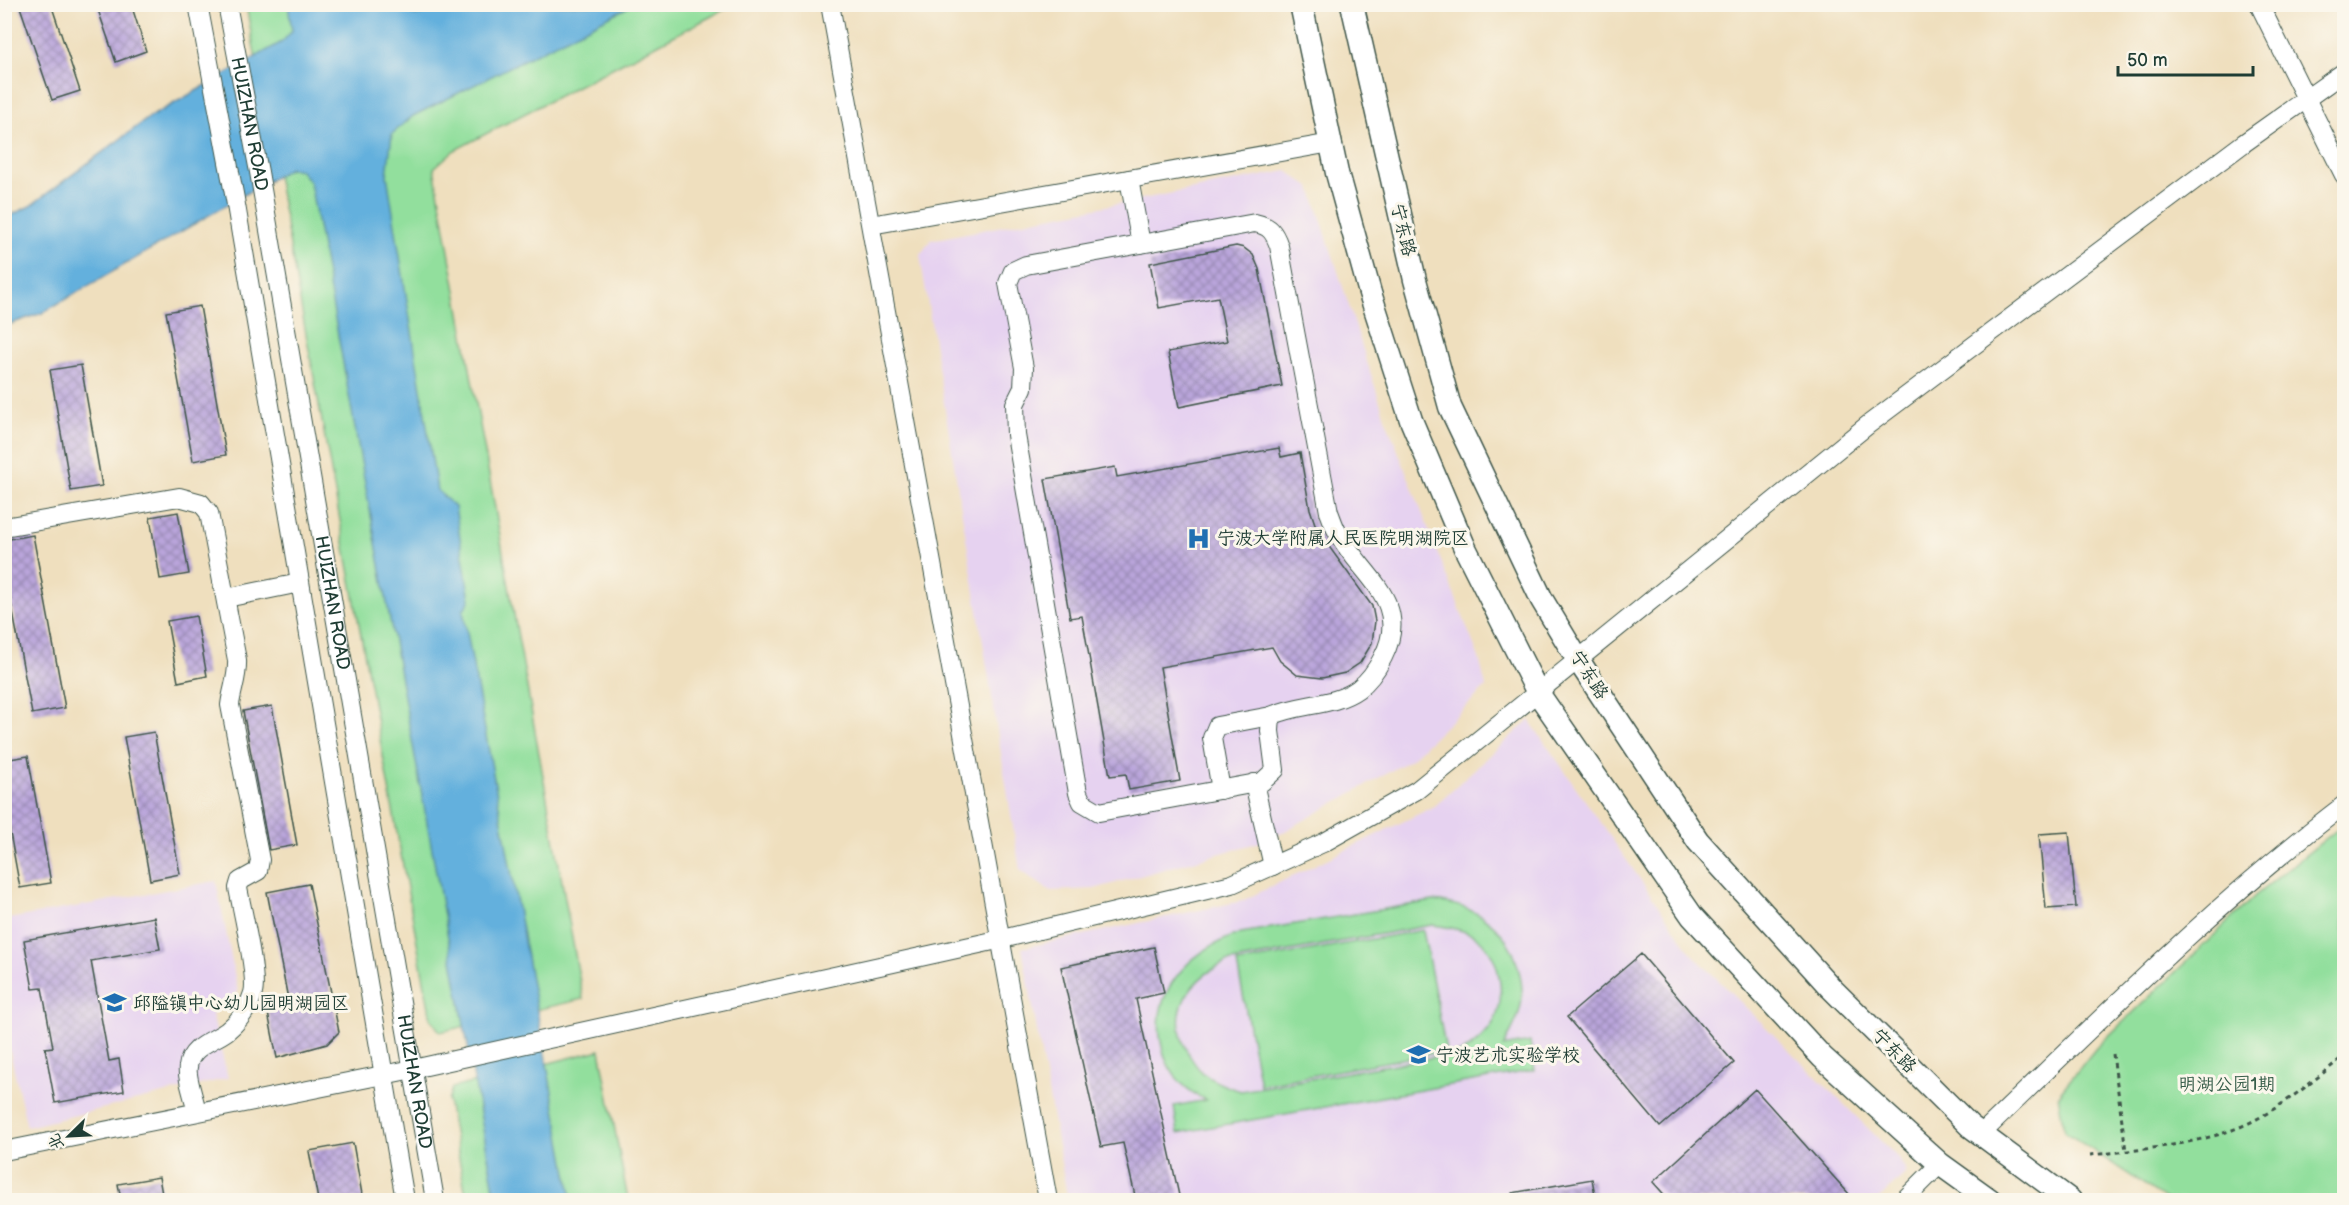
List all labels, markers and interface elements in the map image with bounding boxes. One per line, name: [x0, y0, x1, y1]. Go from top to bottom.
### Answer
scale bar: [2118, 39, 2253, 77]
text: 50 m: [2127, 50, 2168, 71]
street label: HUIZHAN ROAD: [227, 55, 273, 192]
street label: 宁东路: [1386, 201, 1420, 259]
hospital icon: 宁波大学附属人民医院明湖院区: [1186, 525, 1212, 551]
place label: 宁波大学附属人民医院明湖院区: [1217, 528, 1469, 549]
street label: HUIZHAN ROAD: [311, 534, 355, 671]
street label: 宁东路: [1565, 647, 1613, 703]
school or university icon: 邱隘镇中心幼儿园明湖园区: [102, 990, 128, 1016]
place label: 邱隘镇中心幼儿园明湖园区: [133, 993, 349, 1014]
street label: HUIZHAN ROAD: [393, 1013, 437, 1150]
street label: 宁东路: [1867, 1024, 1921, 1078]
school or university icon: 宁波艺术实验学校: [1405, 1042, 1431, 1068]
place label: 宁波艺术实验学校: [1436, 1045, 1580, 1066]
park label: 明湖公园1期: [2179, 1074, 2275, 1095]
north arrow: [39, 1106, 99, 1166]
text: 北: [45, 1130, 69, 1153]

